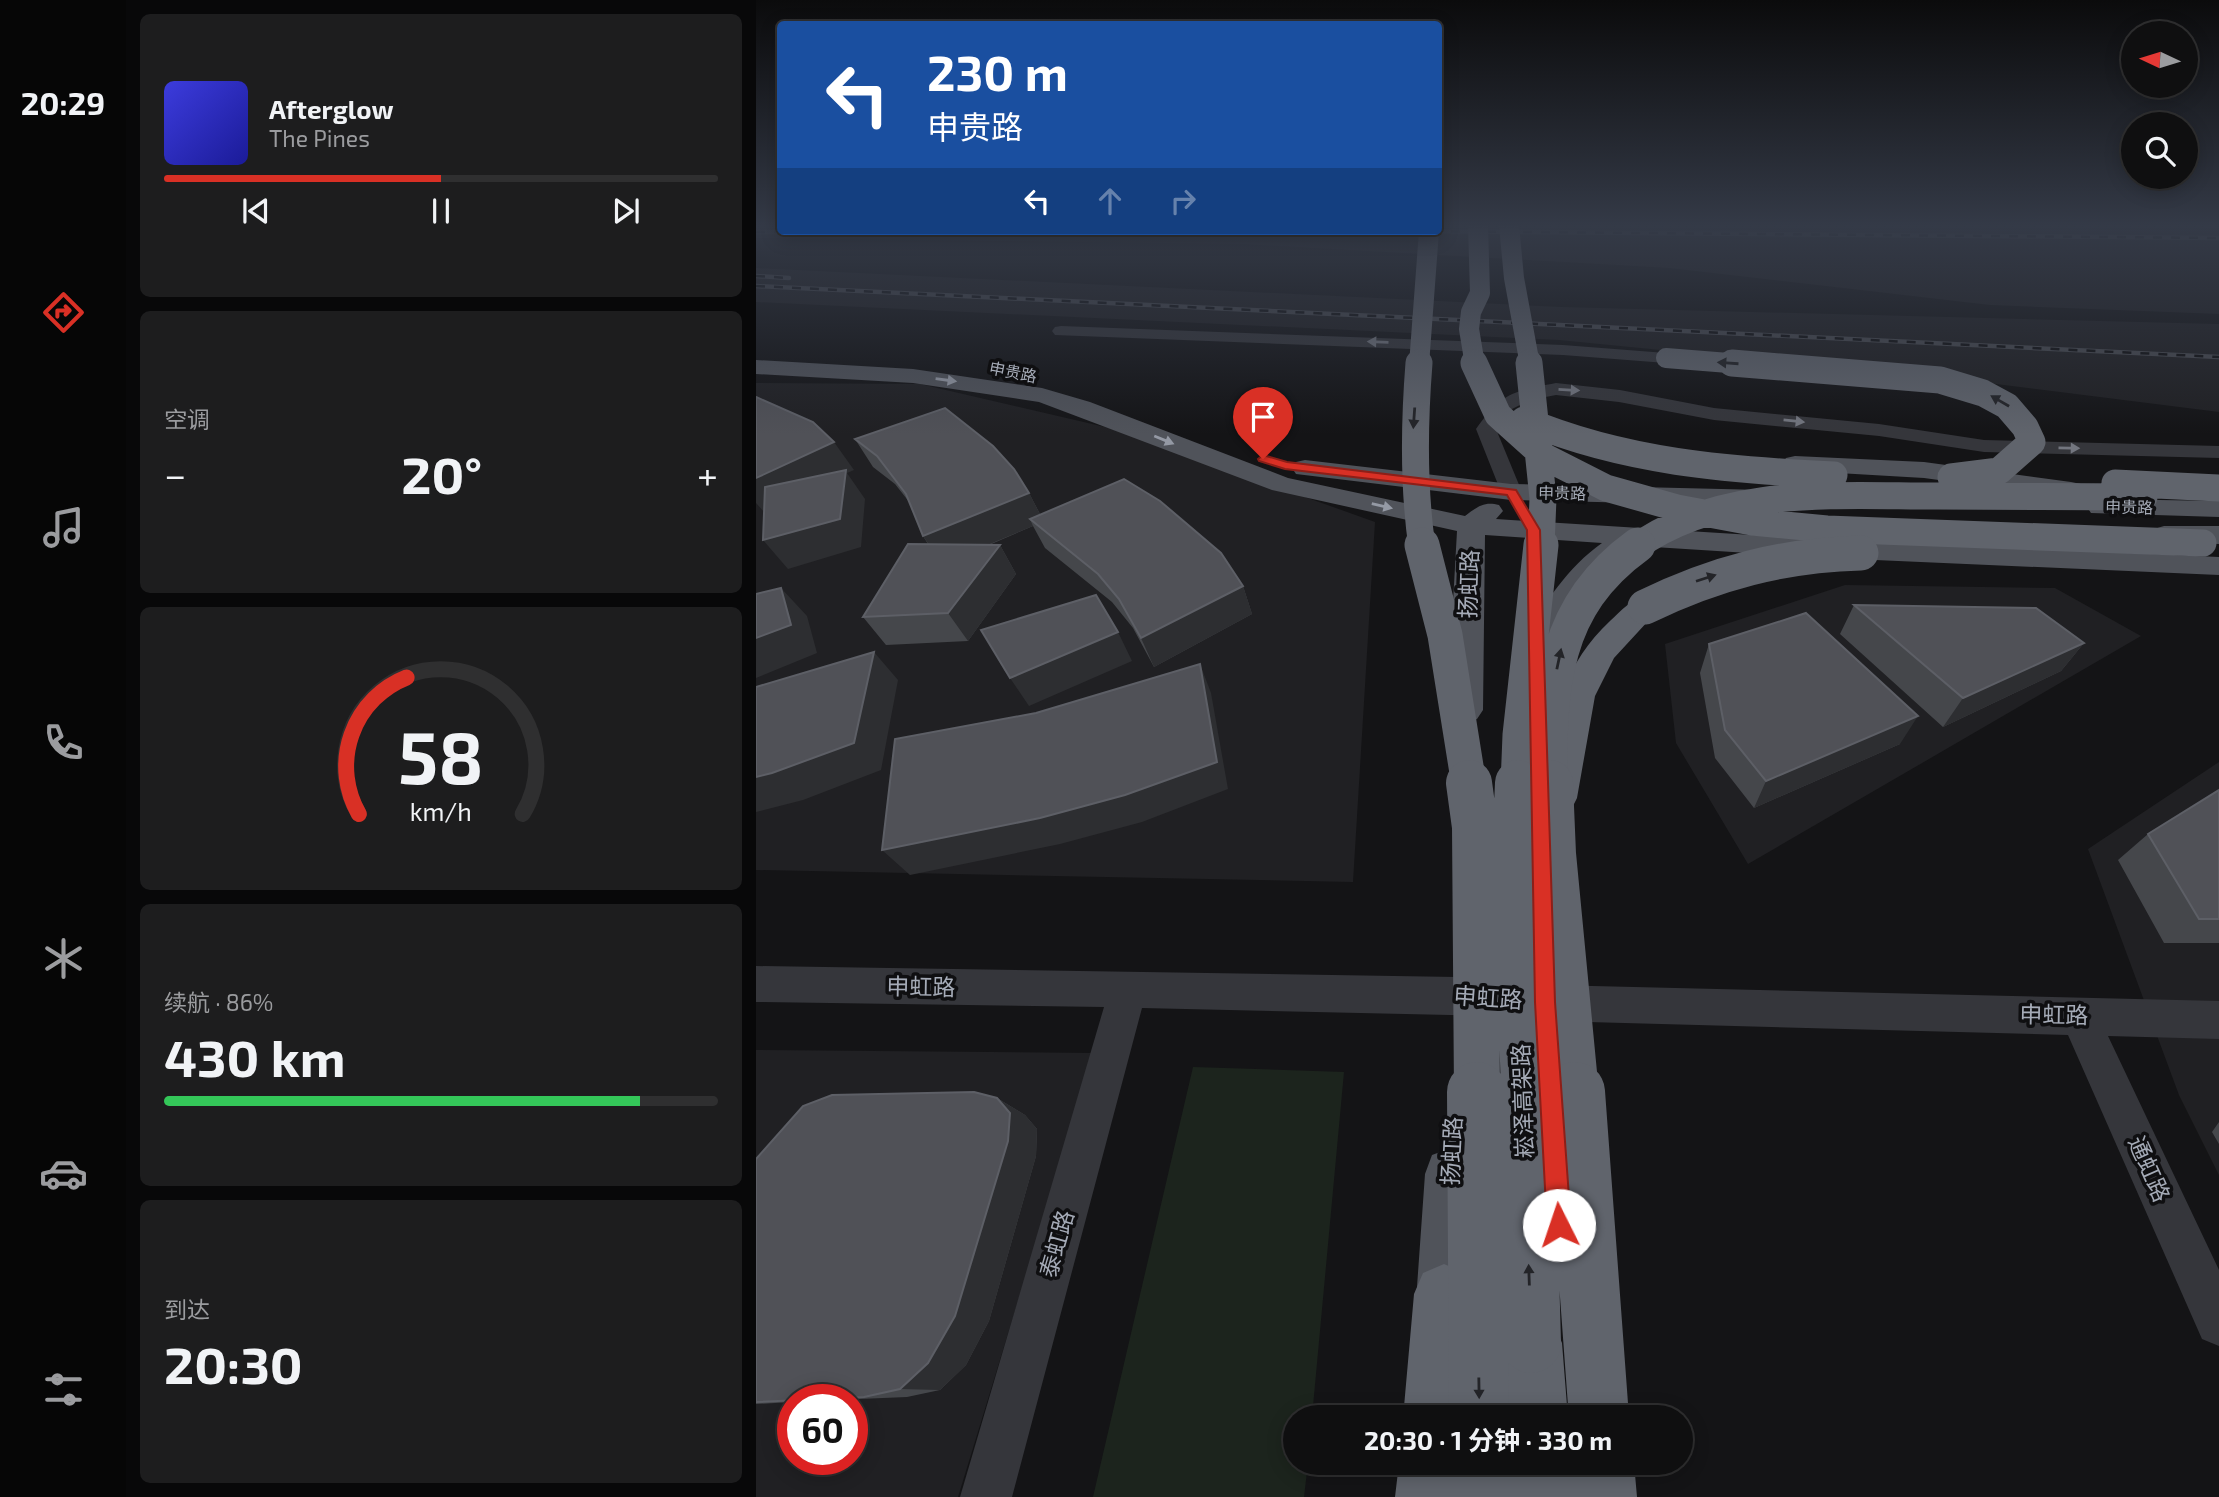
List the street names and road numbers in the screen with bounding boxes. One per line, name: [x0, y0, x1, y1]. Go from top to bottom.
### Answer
street label: 申贵路: [988, 358, 1038, 385]
street label: 申贵路: [1538, 483, 1586, 502]
street label: 申贵路: [2105, 497, 2153, 516]
street label: 扬虹路: [1453, 549, 1483, 619]
street label: 申虹路: [886, 971, 956, 1001]
street label: 申虹路: [1453, 981, 1523, 1013]
street label: 申虹路: [2019, 999, 2089, 1029]
street label: 崧泽高架路: [1506, 1043, 1538, 1159]
street label: 扬虹路: [1435, 1116, 1467, 1186]
street label: 通虹路: [2123, 1131, 2177, 1206]
street label: 泰虹路: [1033, 1207, 1079, 1281]

